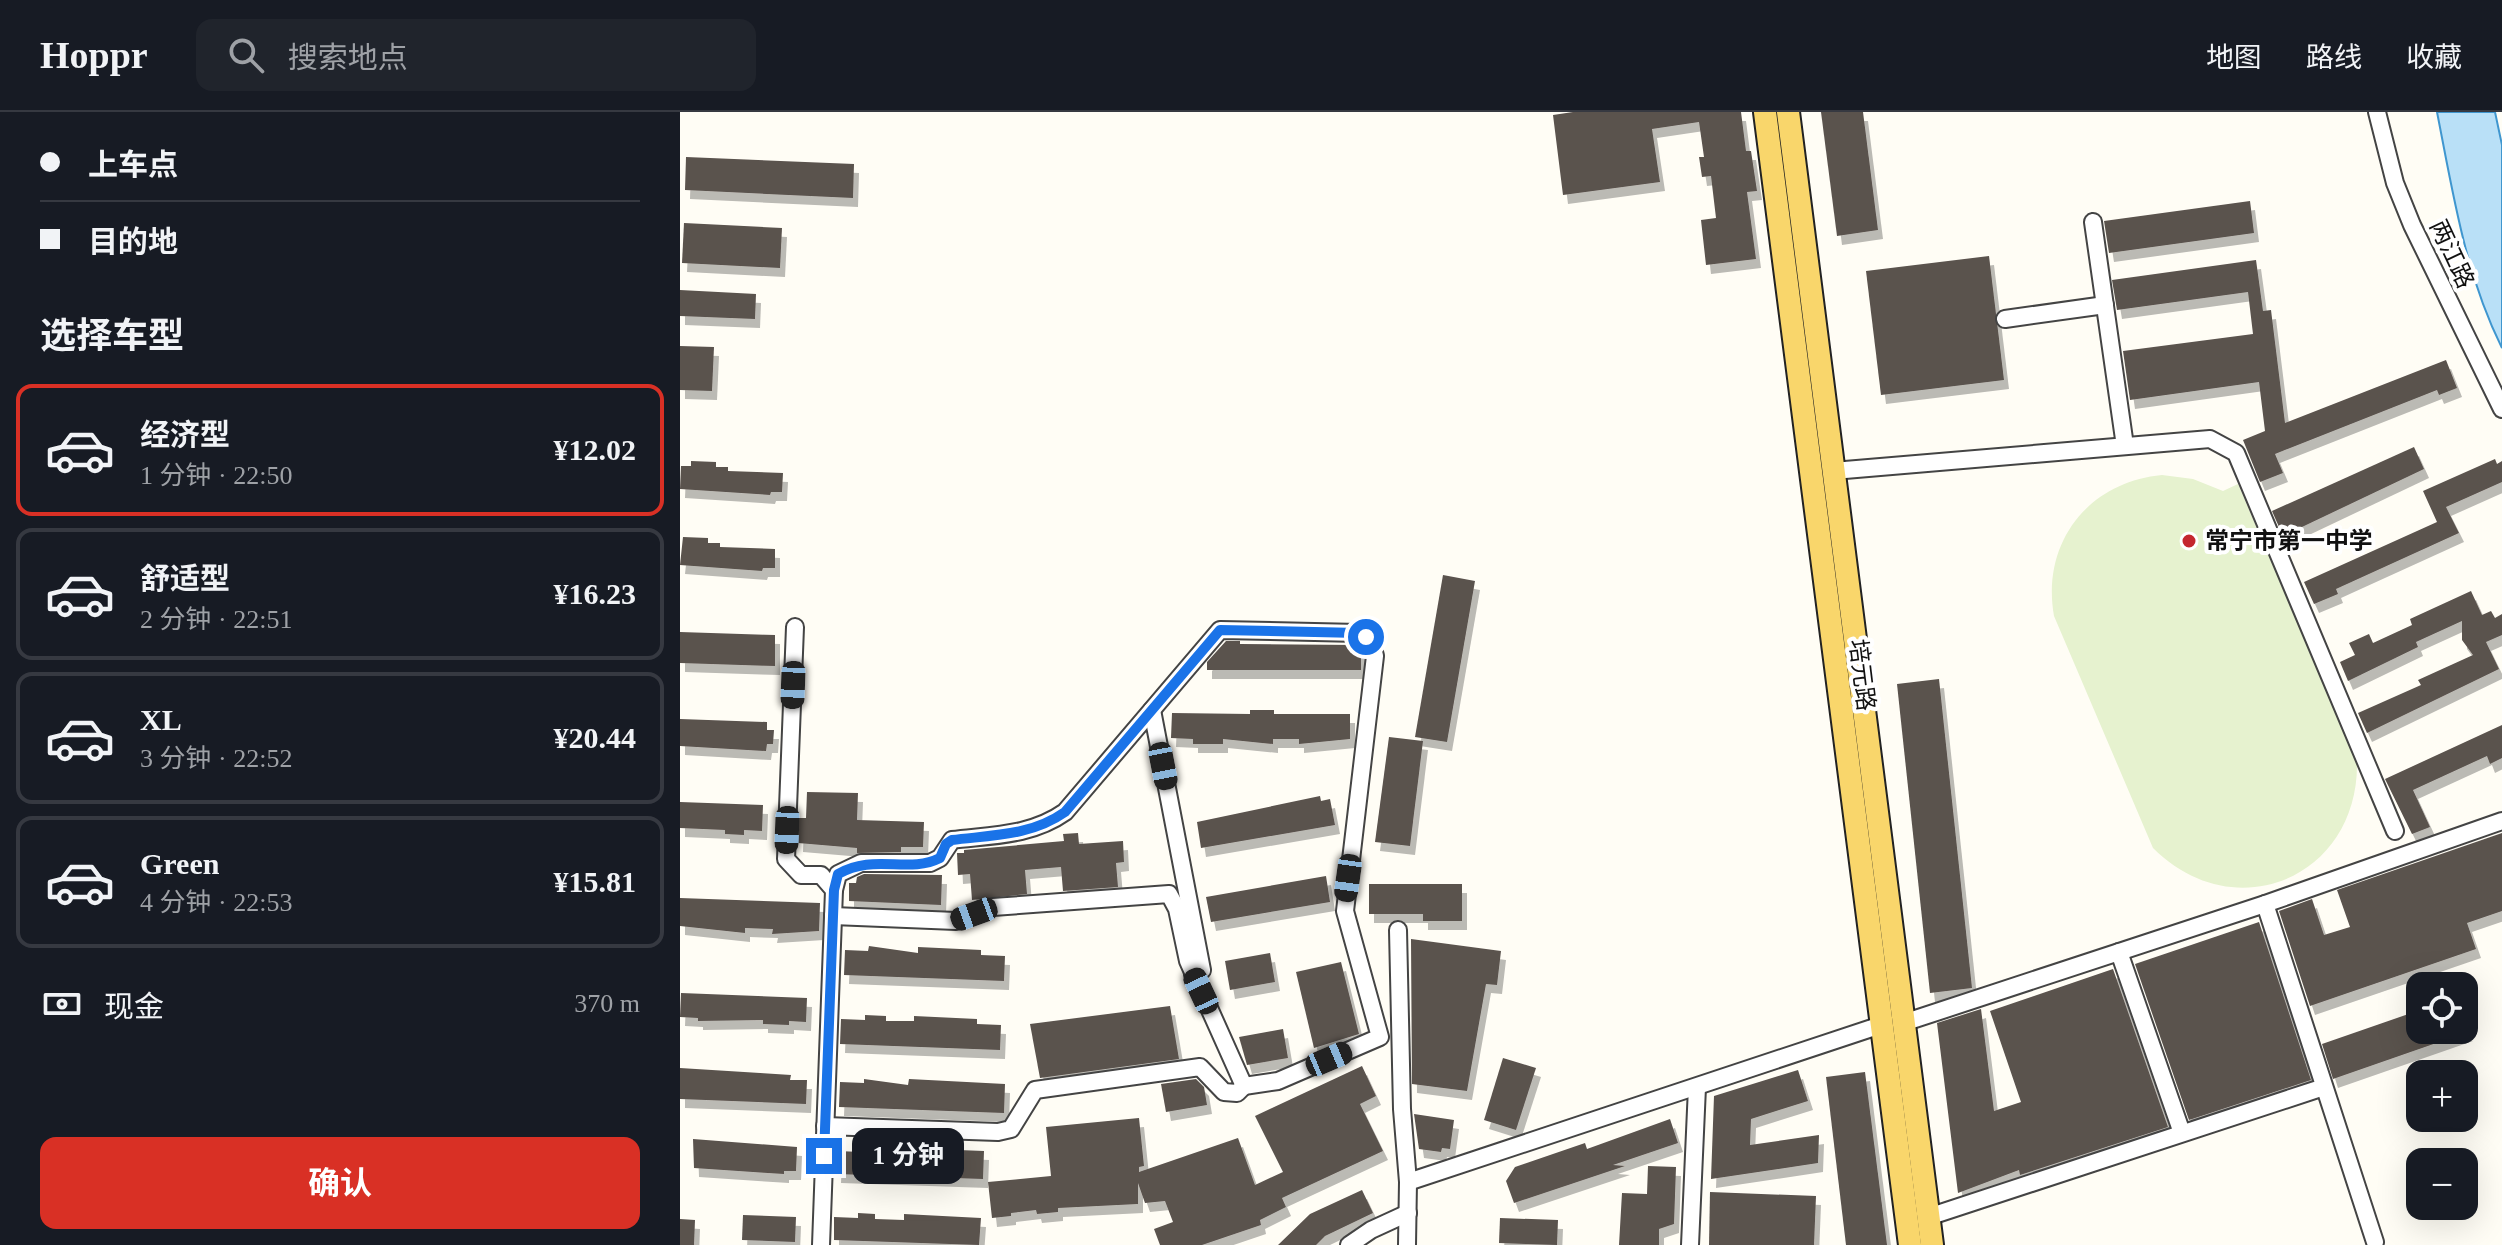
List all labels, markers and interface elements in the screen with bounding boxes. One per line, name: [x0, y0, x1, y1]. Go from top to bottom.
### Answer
search box: [196, 19, 756, 91]
icon: search: [224, 33, 268, 77]
text: Hoppr: [40, 34, 148, 76]
text: 搜索地点: [288, 41, 408, 74]
text: 地图: [2206, 42, 2262, 73]
text: 路线: [2306, 42, 2362, 73]
text: 收藏: [2406, 42, 2462, 73]
text: 上车点: [88, 148, 178, 181]
street label: 两江路: [2425, 216, 2479, 292]
text: 目的地: [88, 225, 178, 258]
text: 选择车型: [40, 316, 184, 356]
icon: car: [44, 414, 116, 486]
text: 经济型: [140, 418, 230, 451]
text: ¥12.02: [554, 433, 636, 466]
text: 1 分钟 · 22:50: [140, 461, 292, 490]
place label: 常宁市第一中学: [2205, 528, 2373, 554]
marker: 常宁市第一中学: [2180, 532, 2198, 550]
icon: car: [44, 558, 116, 630]
text: 舒适型: [140, 562, 230, 595]
text: ¥16.23: [554, 577, 636, 610]
text: 2 分钟 · 22:51: [140, 605, 292, 634]
route start: [1348, 619, 1384, 655]
street label: 培元路: [1845, 638, 1879, 712]
car: [780, 661, 806, 709]
icon: car: [44, 702, 116, 774]
text: XL: [140, 703, 182, 736]
text: ¥20.44: [554, 721, 636, 754]
car: [1147, 740, 1179, 792]
text: 3 分钟 · 22:52: [140, 744, 292, 773]
car: [774, 806, 800, 854]
icon: car: [44, 846, 116, 918]
text: Green: [140, 847, 219, 880]
car: [1333, 853, 1363, 903]
text: ¥15.81: [554, 865, 636, 898]
text: 4 分钟 · 22:53: [140, 888, 292, 917]
car: [947, 895, 1001, 933]
car: [1180, 964, 1222, 1018]
map controls: [2406, 972, 2478, 1220]
button: locate: [2406, 972, 2478, 1044]
icon: cash: [40, 982, 84, 1026]
text: 370 m: [574, 989, 640, 1018]
text: 现金: [104, 990, 164, 1023]
car: [1302, 1039, 1356, 1079]
button: +: [2406, 1060, 2478, 1132]
callout: 1 分钟: [852, 1128, 964, 1184]
button: 确认: [40, 1137, 640, 1229]
route end: [806, 1138, 842, 1174]
text: 1 分钟: [872, 1141, 944, 1170]
button: −: [2406, 1148, 2478, 1220]

